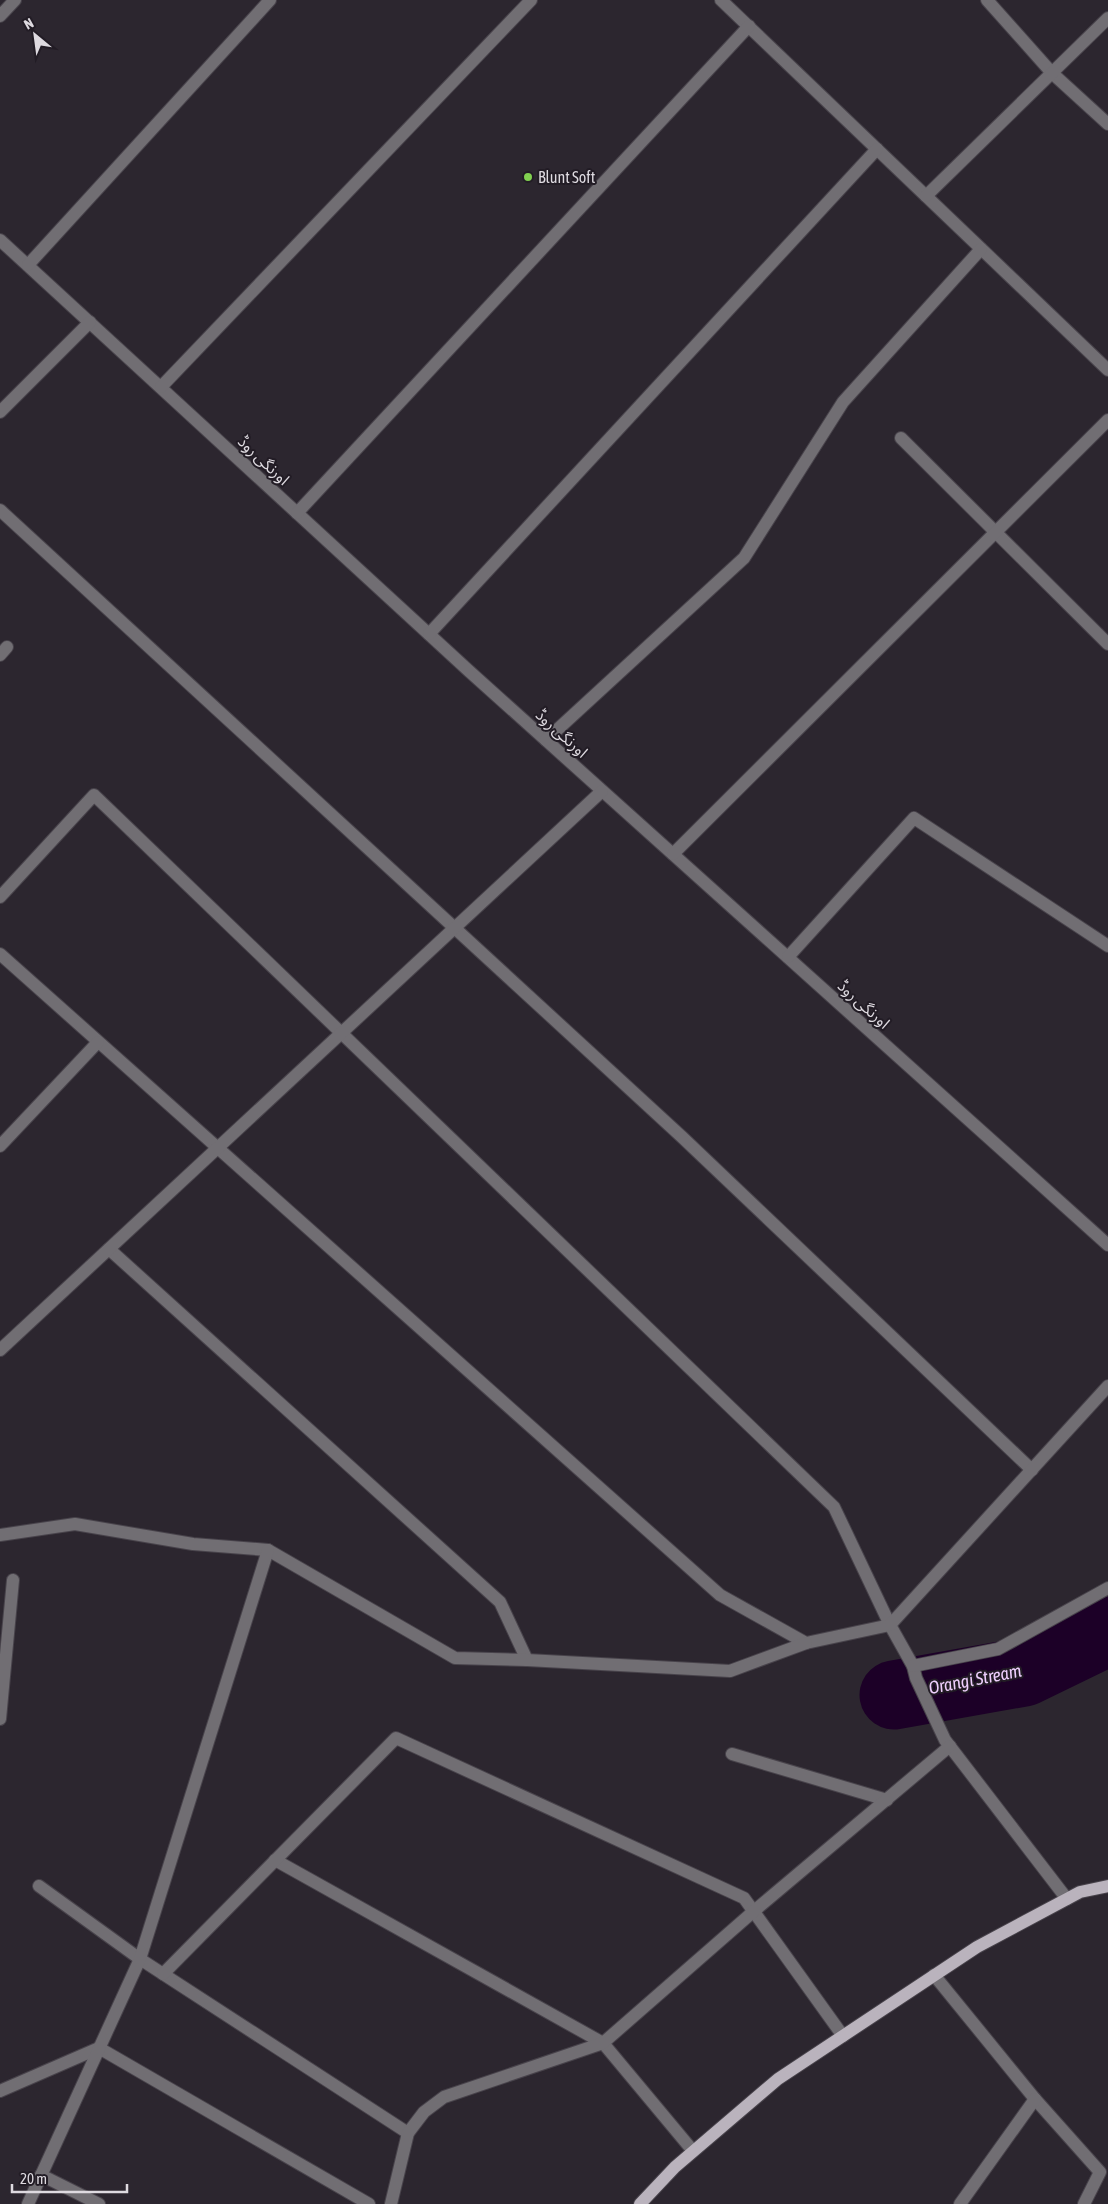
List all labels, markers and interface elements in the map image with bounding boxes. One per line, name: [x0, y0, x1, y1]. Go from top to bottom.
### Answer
north arrow: [10, 10, 60, 60]
text: N: [21, 15, 36, 33]
place label: Blunt Soft: [538, 168, 596, 186]
marker: Blunt Soft: [522, 171, 534, 183]
street label: اورنگی روڈ: [234, 432, 293, 489]
street label: اورنگی روڈ: [532, 705, 592, 762]
street label: اورنگی روڈ: [834, 976, 894, 1033]
water label: Orangi Stream: [927, 1660, 1023, 1698]
scale bar: [12, 2162, 128, 2194]
text: 20 m: [20, 2170, 47, 2187]

